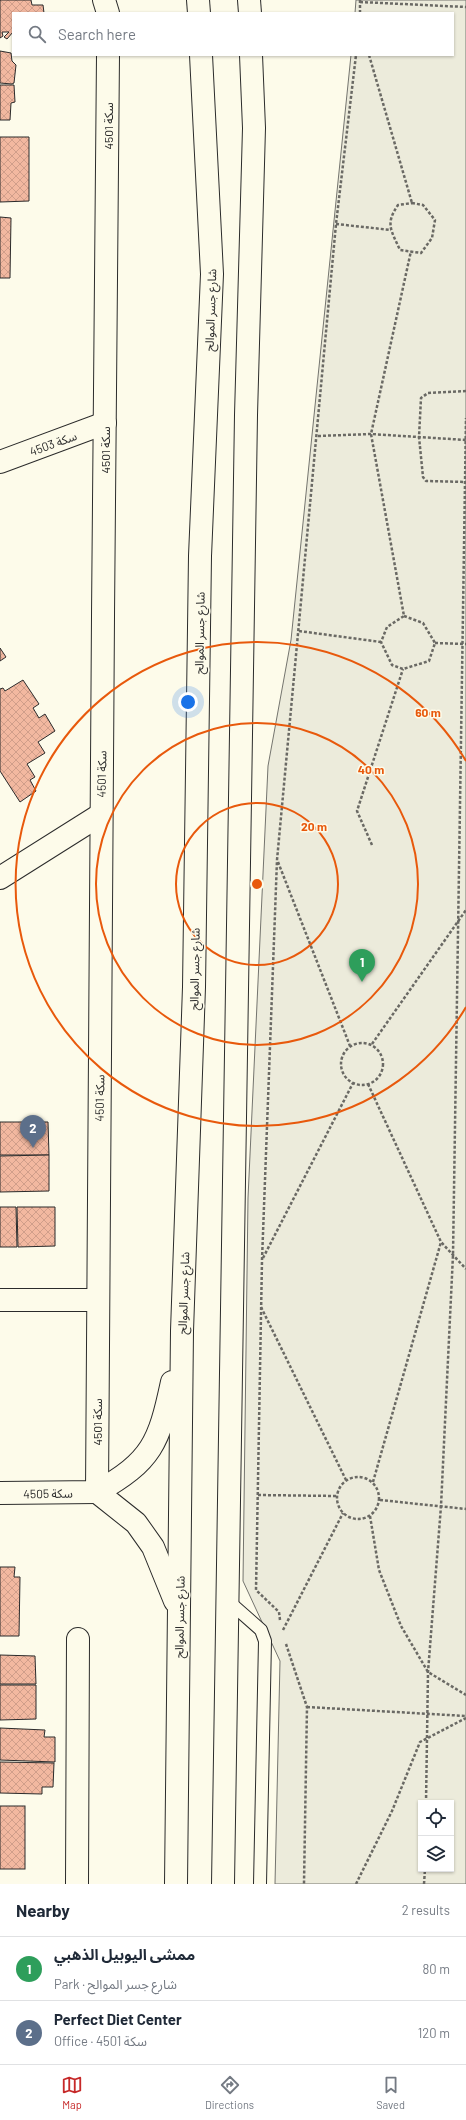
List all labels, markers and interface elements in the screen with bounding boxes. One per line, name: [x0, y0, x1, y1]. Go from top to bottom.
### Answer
search box: [12, 12, 454, 56]
icon: search: [26, 23, 48, 45]
text: Search here: [58, 25, 136, 43]
street label: سكة 4501: [101, 102, 115, 150]
street label: شارع جسر الموالح: [202, 268, 221, 352]
street label: سكة 4501: [98, 426, 112, 474]
street label: سكة 4503: [27, 428, 79, 458]
street label: شارع جسر الموالح: [191, 592, 210, 674]
your location: [178, 692, 198, 712]
text: 60 m: [415, 705, 441, 719]
street label: سكة 4501: [94, 750, 108, 798]
text: 40 m: [358, 762, 384, 776]
text: 20 m: [301, 819, 327, 833]
centre of rings: [250, 877, 264, 891]
street label: شارع جسر الموالح: [186, 928, 205, 1010]
pin: 1: [349, 949, 375, 982]
street label: سكة 4501: [92, 1074, 106, 1122]
pin: 2: [20, 1115, 46, 1148]
street label: شارع جسر الموالح: [175, 1251, 194, 1335]
street label: سكة 4501: [90, 1398, 104, 1446]
street label: سكة 4505: [23, 1486, 73, 1500]
street label: شارع جسر الموالح: [171, 1576, 190, 1658]
map controls: [418, 1800, 454, 1872]
button: locate: [418, 1800, 454, 1836]
button: layers: [418, 1836, 454, 1872]
text: Nearby: [16, 1900, 70, 1920]
text: 2 results: [402, 1902, 450, 1918]
text: ممشى اليوبيل الذهبي: [54, 1945, 195, 1963]
text: 1: [27, 1961, 31, 1977]
text: 80 m: [423, 1961, 450, 1977]
text: Park · شارع جسر الموالح: [54, 1976, 177, 1992]
text: Perfect Diet Center: [54, 2010, 182, 2028]
text: 2: [25, 2025, 33, 2041]
text: 120 m: [418, 2025, 450, 2041]
text: Office · سكة 4501: [54, 2033, 147, 2049]
tab: Map: [61, 2074, 83, 2111]
tab: Directions: [205, 2074, 254, 2111]
tab: Saved: [376, 2074, 405, 2111]

